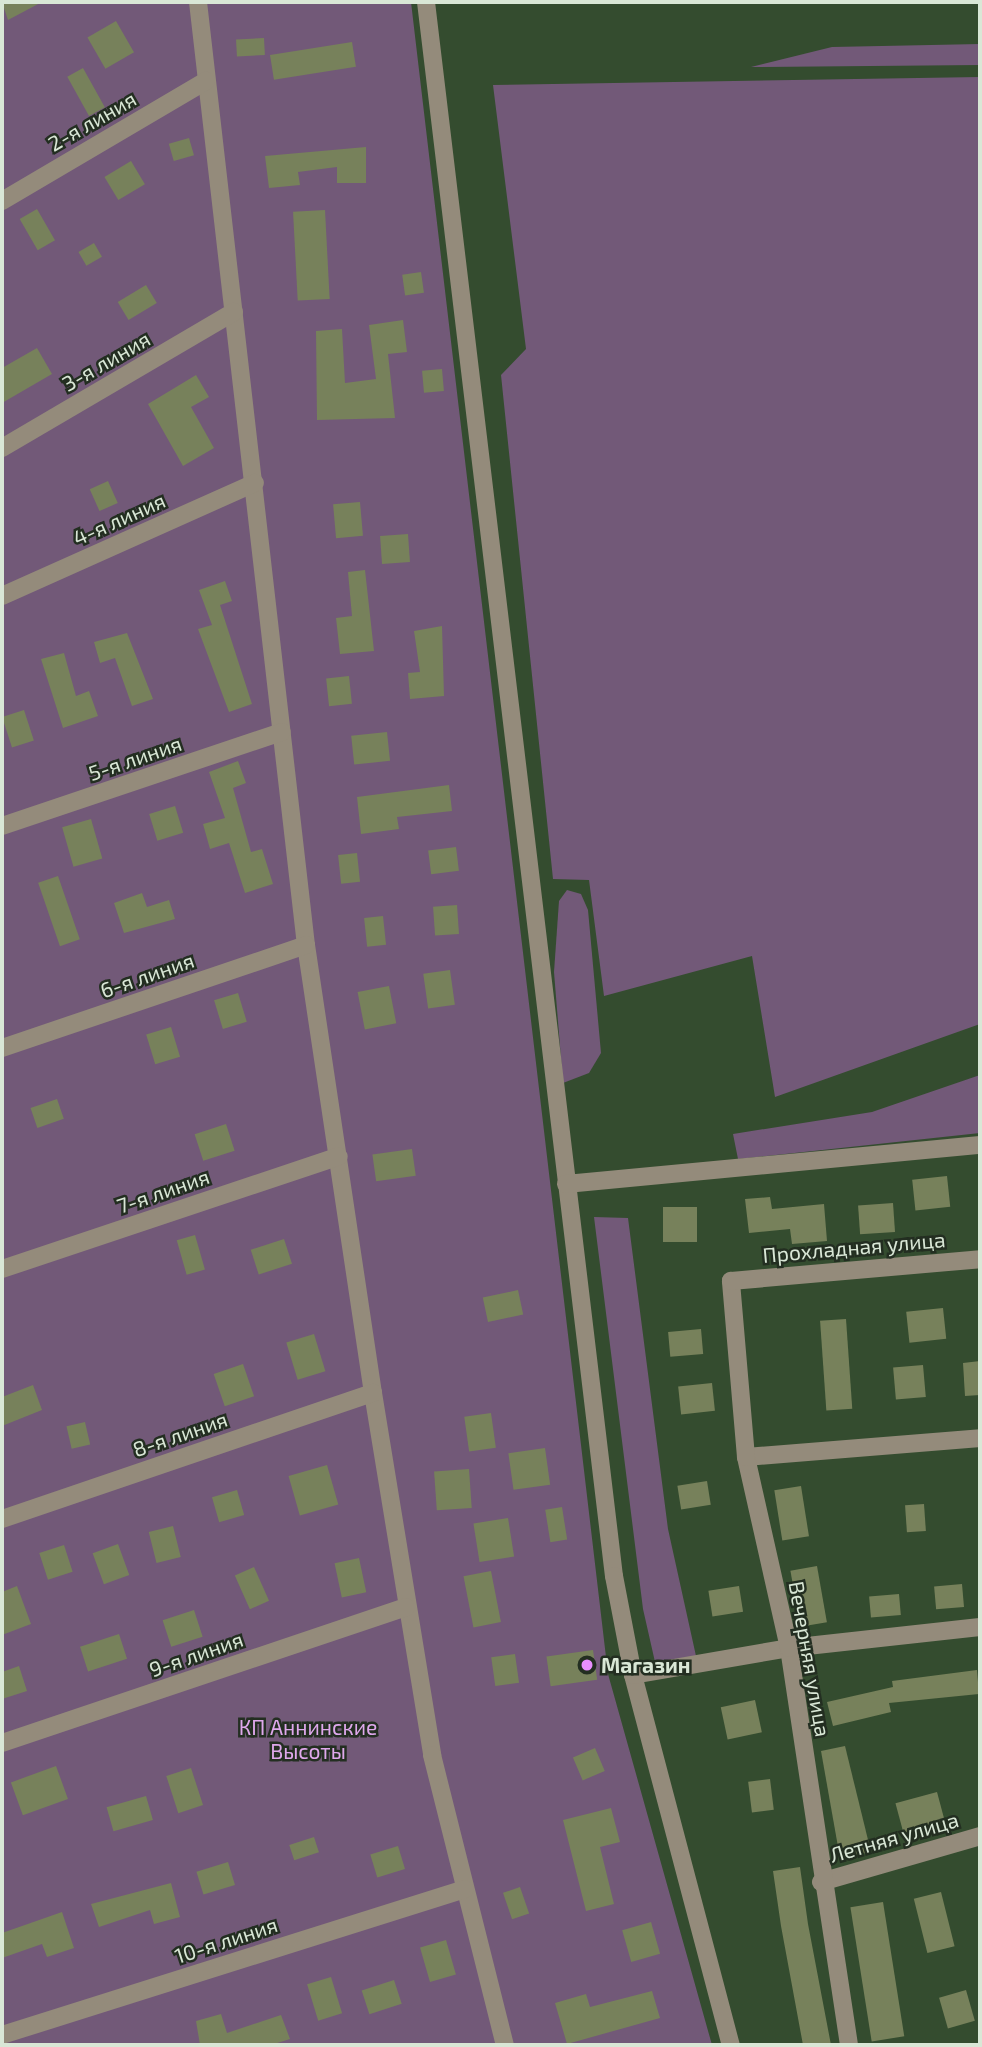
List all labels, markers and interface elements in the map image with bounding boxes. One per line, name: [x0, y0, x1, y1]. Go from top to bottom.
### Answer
street label: 2-я линия: [44, 86, 140, 156]
street label: 3-я линия: [58, 326, 154, 396]
street label: 4-я линия: [69, 487, 169, 551]
street label: 5-я линия: [85, 730, 185, 786]
street label: 6-я линия: [97, 947, 197, 1003]
street label: 7-я линия: [114, 1163, 212, 1219]
street label: Прохладная улица: [762, 1226, 946, 1268]
street label: 8-я линия: [129, 1406, 231, 1462]
street label: Вечерняя улица: [784, 1579, 836, 1739]
street label: 9-я линия: [146, 1626, 246, 1682]
place label: Магазин: [601, 1652, 690, 1678]
marker: Магазин: [579, 1657, 595, 1673]
park label: КП Аннинские Высоты: [239, 1714, 377, 1764]
street label: Летняя улица: [826, 1807, 962, 1867]
street label: 10-я линия: [171, 1912, 281, 1968]

